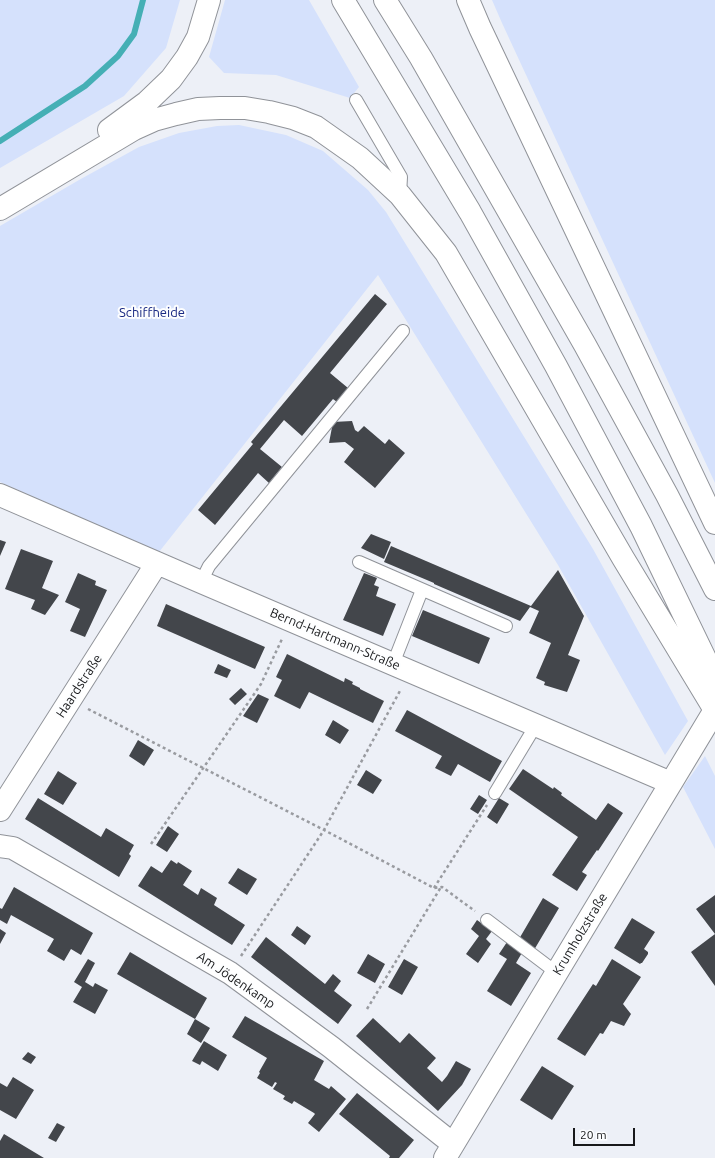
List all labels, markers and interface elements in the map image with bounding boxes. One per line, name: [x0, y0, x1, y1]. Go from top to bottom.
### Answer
park label: Schiffheide: [119, 305, 185, 321]
street label: Bernd-Hartmann-Straße: [268, 604, 402, 674]
street label: Haardstraße: [53, 651, 105, 721]
street label: Krumholzstraße: [549, 890, 611, 978]
street label: Am Jödenkamp: [194, 948, 278, 1012]
scale bar: [575, 1120, 637, 1146]
text: 20 m: [580, 1128, 607, 1141]

